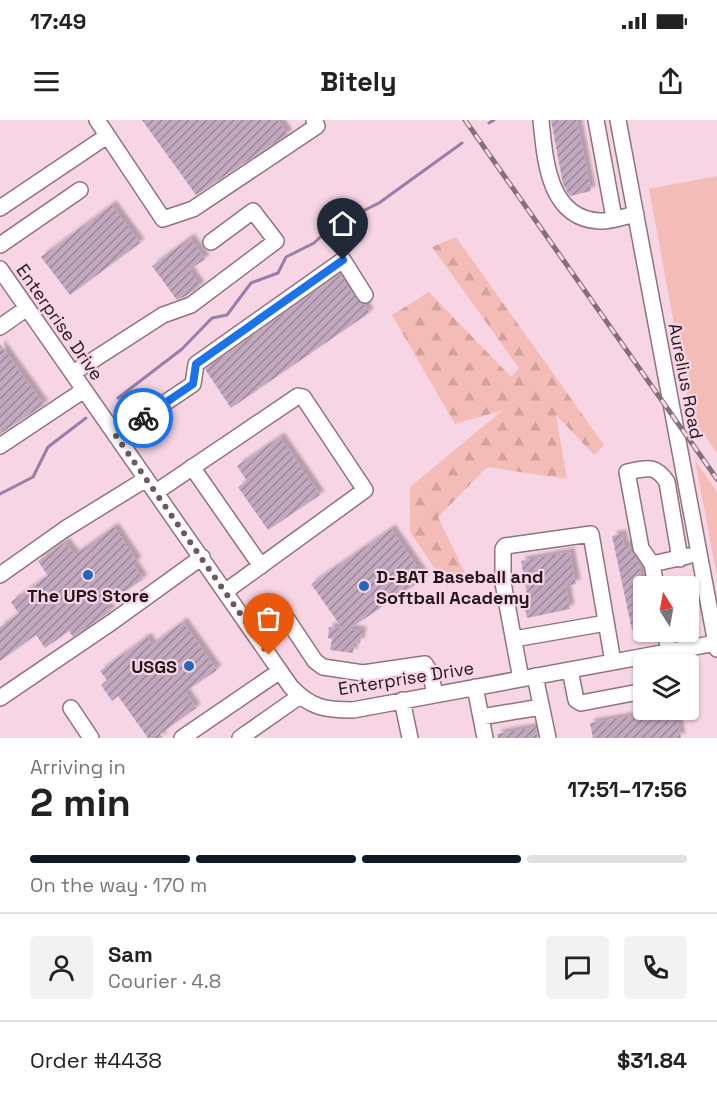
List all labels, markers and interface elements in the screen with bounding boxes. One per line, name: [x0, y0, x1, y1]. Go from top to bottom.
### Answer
text: 17:49: [30, 7, 86, 35]
text: Bitely: [320, 64, 397, 99]
icon: menu: [30, 65, 63, 98]
icon: share: [654, 65, 687, 98]
pin: [317, 198, 368, 260]
icon: home: [326, 207, 359, 240]
street label: Enterprise Drive: [11, 259, 109, 385]
street label: Aurelius Road: [663, 321, 709, 441]
courier: [113, 388, 173, 448]
icon: bike: [127, 402, 160, 435]
place label: D-BAT Baseball and Softball Academy: [376, 565, 544, 609]
marker: The UPS Store: [81, 568, 95, 582]
north arrow: [633, 576, 699, 642]
map controls: [633, 576, 699, 720]
marker: D-BAT Baseball and Softball Academy: [357, 579, 371, 593]
place label: The UPS Store: [27, 584, 149, 607]
pin: [243, 593, 294, 655]
icon: bag: [252, 602, 285, 635]
button: layers: [633, 654, 699, 720]
place label: USGS: [131, 655, 177, 678]
street label: Enterprise Drive: [337, 656, 475, 700]
marker: USGS: [182, 659, 196, 673]
text: Arriving in: [30, 754, 126, 780]
text: 17:51–17:56: [567, 775, 687, 803]
text: 2 min: [30, 778, 131, 827]
text: On the way · 170 m: [30, 872, 207, 898]
button: person: [30, 936, 93, 999]
button: chat: [546, 936, 609, 999]
button: phone: [624, 936, 687, 999]
text: Sam: [108, 940, 153, 968]
text: Courier · 4.8: [108, 968, 221, 994]
text: Order #4438: [30, 1046, 162, 1074]
text: $31.84: [617, 1046, 687, 1074]

